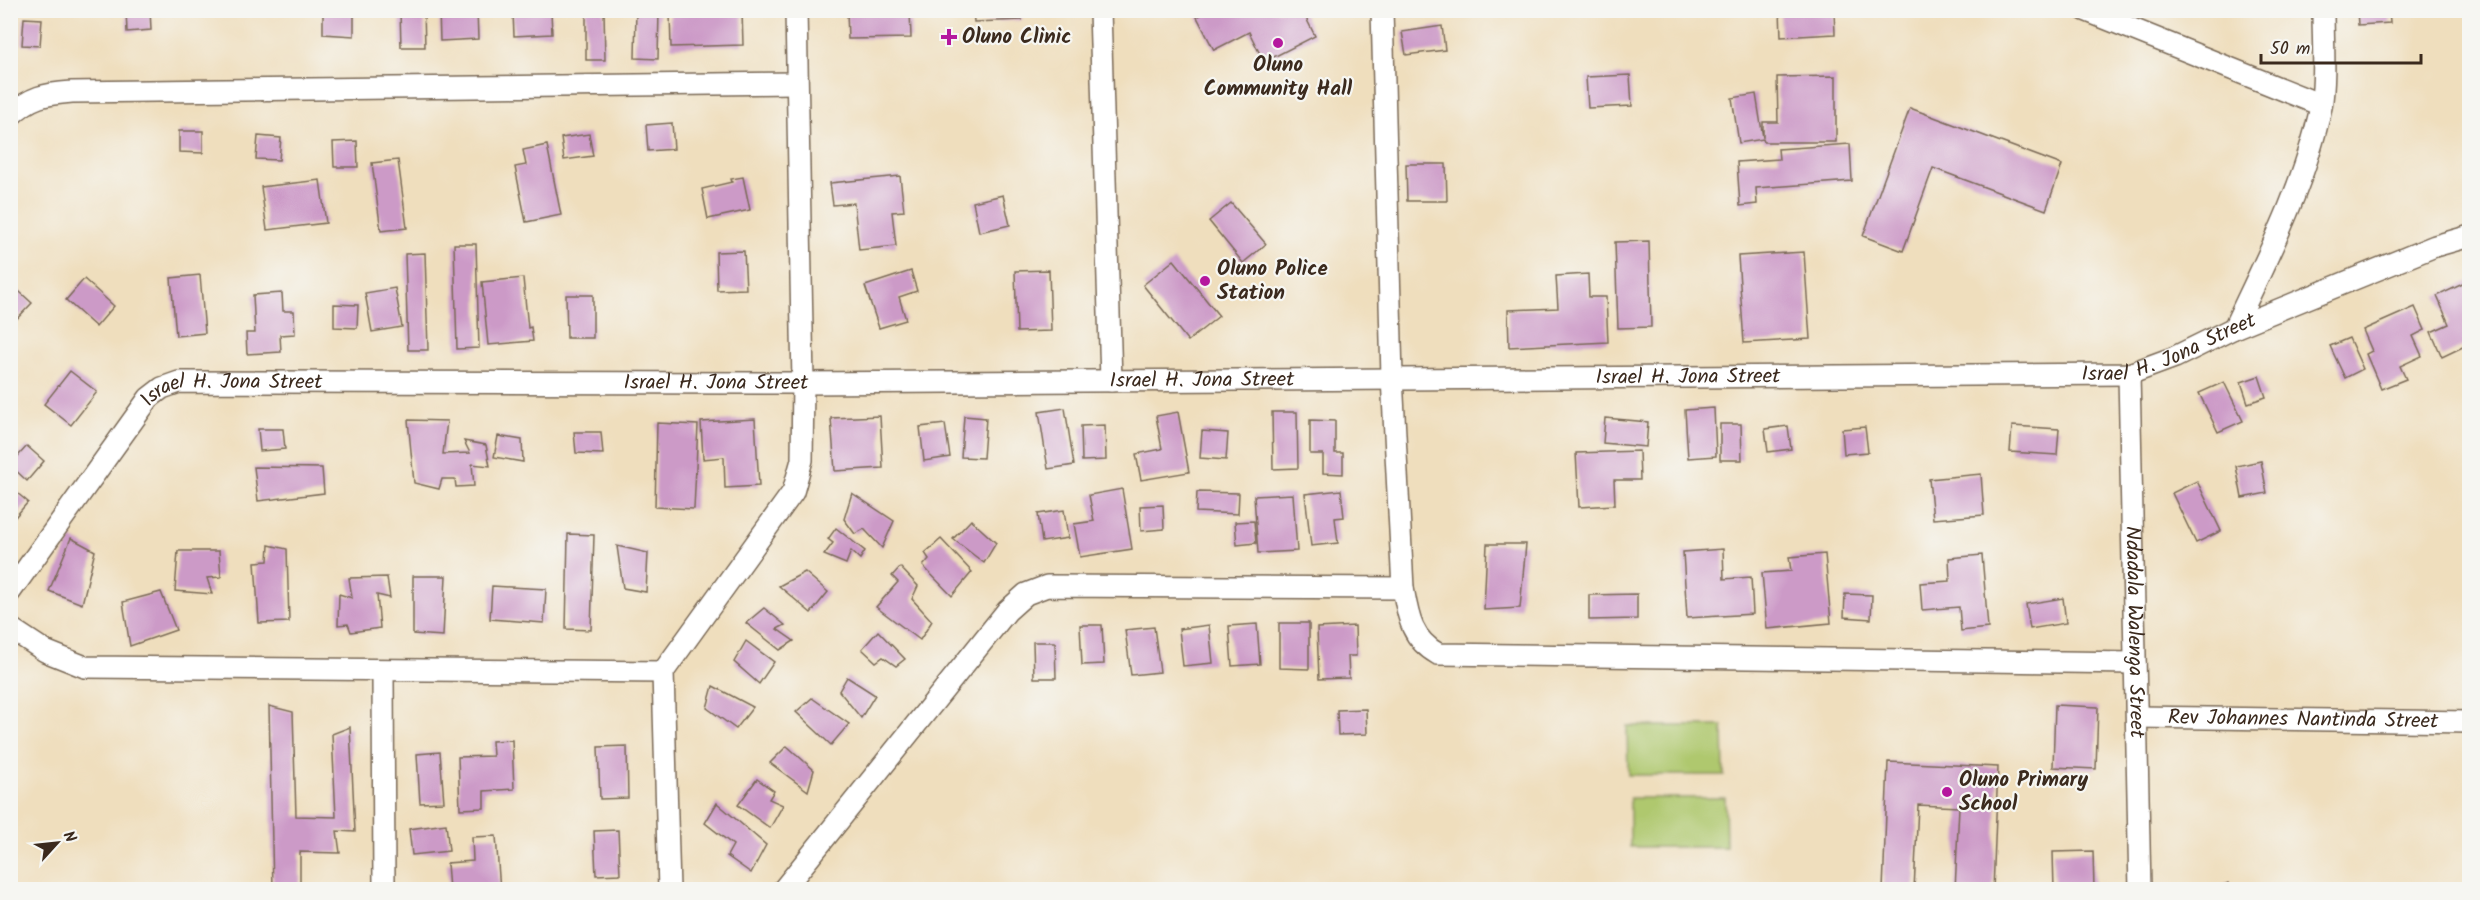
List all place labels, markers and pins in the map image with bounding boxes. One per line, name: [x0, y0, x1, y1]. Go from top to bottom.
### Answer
place label: Oluno Clinic: [962, 21, 1071, 54]
marker: Oluno Clinic: [940, 28, 958, 46]
marker: Oluno Community Hall: [1271, 36, 1285, 50]
place label: Oluno Community Hall: [1204, 49, 1353, 106]
place label: Oluno Police Station: [1217, 253, 1328, 310]
marker: Oluno Police Station: [1198, 274, 1212, 288]
place label: Oluno Primary School: [1959, 764, 2088, 821]
marker: Oluno Primary School: [1940, 785, 1954, 799]

